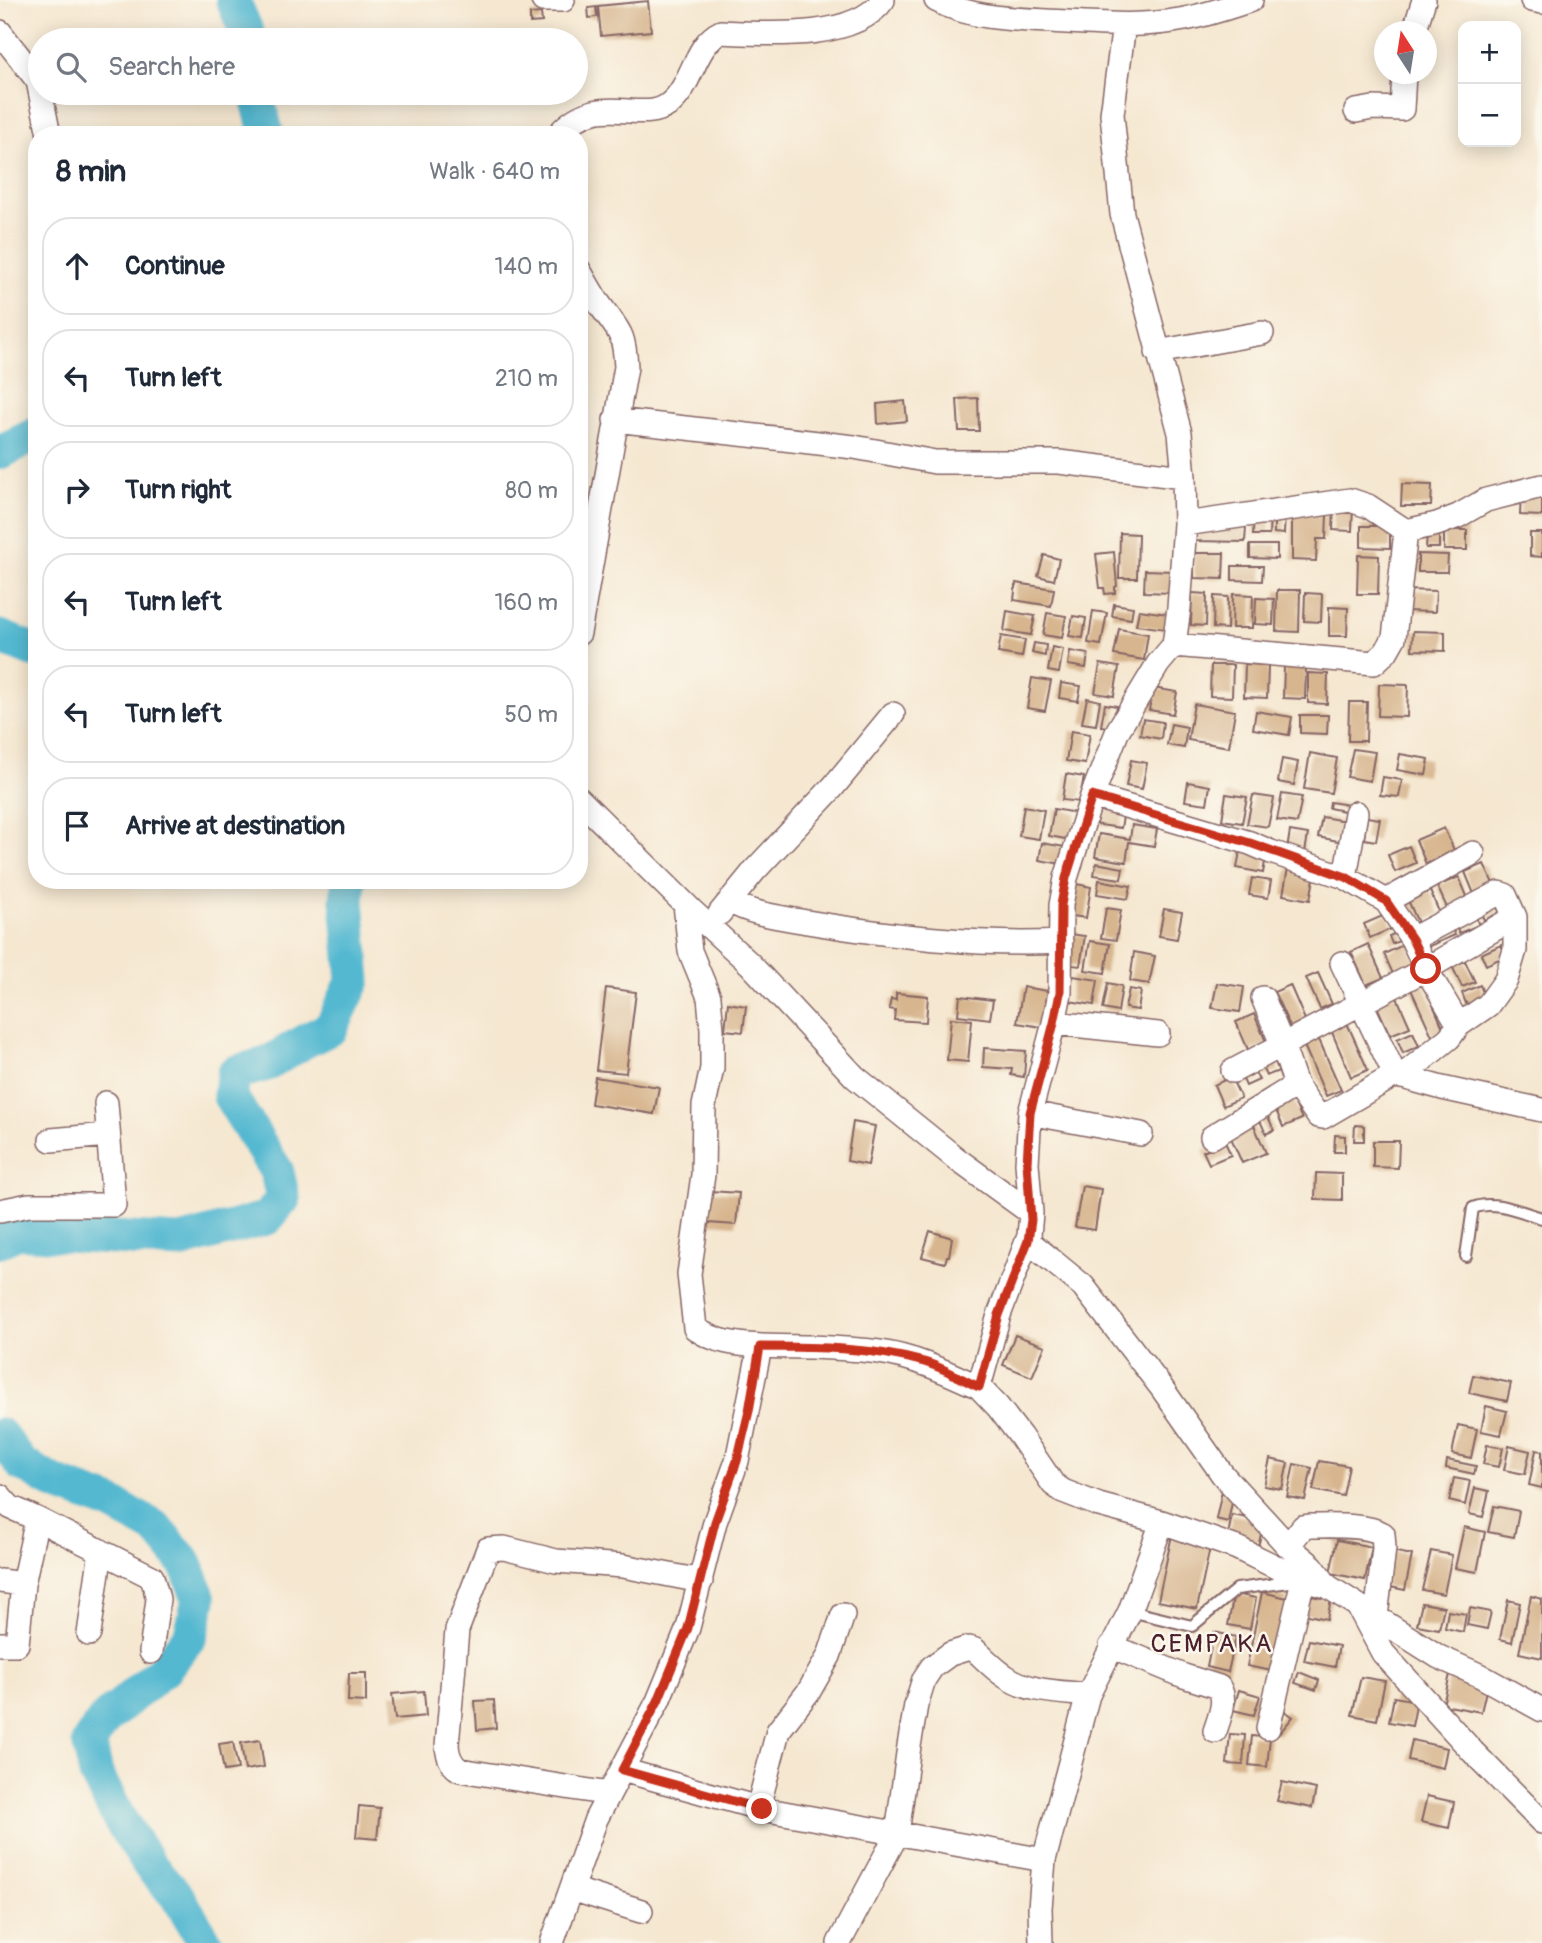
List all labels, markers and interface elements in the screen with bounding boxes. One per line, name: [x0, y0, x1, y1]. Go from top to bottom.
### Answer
north arrow: [1374, 21, 1437, 84]
map controls: [1458, 21, 1521, 147]
button: +: [1458, 21, 1521, 84]
search box: [28, 28, 588, 105]
icon: search: [52, 48, 90, 86]
text: Search here: [108, 51, 235, 83]
button: −: [1458, 84, 1521, 147]
text: 8 min: [56, 153, 126, 190]
text: Walk · 640 m: [429, 157, 560, 186]
icon: ahead: [58, 247, 96, 285]
text: Continue: [125, 250, 225, 282]
text: 140 m: [495, 252, 558, 281]
icon: left: [58, 359, 96, 397]
text: Turn left: [125, 362, 221, 394]
text: 210 m: [495, 364, 558, 393]
icon: right: [58, 471, 96, 509]
text: Turn right: [125, 474, 231, 506]
text: 80 m: [505, 476, 558, 505]
icon: left: [58, 583, 96, 621]
text: Turn left: [125, 586, 221, 618]
text: 160 m: [494, 588, 558, 617]
icon: left: [58, 695, 96, 733]
text: Turn left: [125, 698, 221, 730]
text: 50 m: [504, 700, 558, 729]
icon: arrive: [58, 807, 96, 845]
text: Arrive at destination: [125, 810, 345, 842]
route start: [1410, 953, 1441, 984]
district label: CEMPAKA: [1150, 1628, 1274, 1660]
route end: [746, 1793, 777, 1824]

